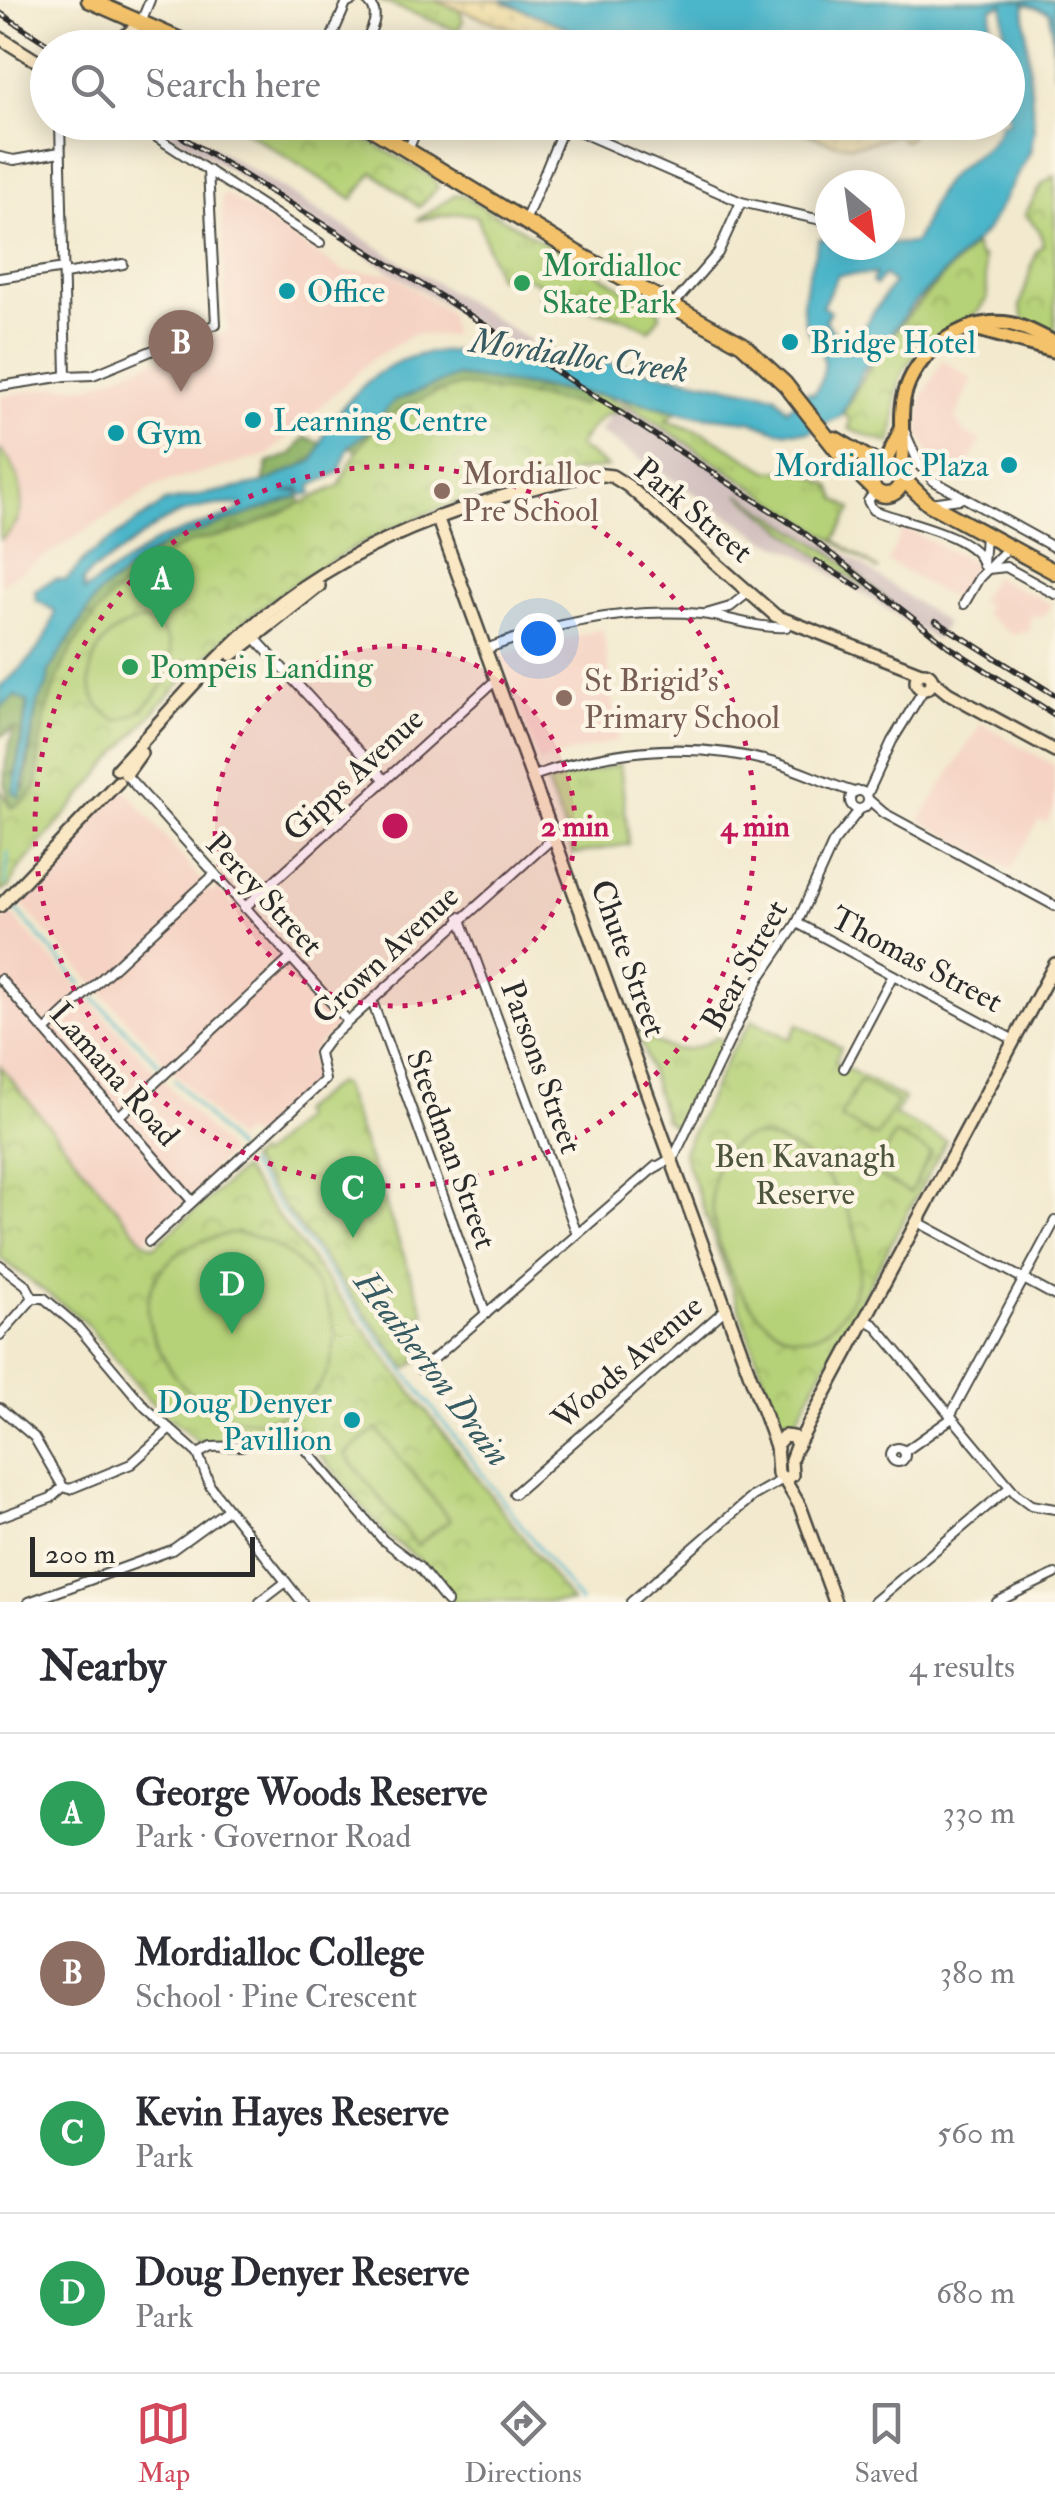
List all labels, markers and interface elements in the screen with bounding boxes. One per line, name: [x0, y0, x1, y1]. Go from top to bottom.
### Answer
search box: [30, 30, 1025, 140]
icon: search: [65, 58, 120, 113]
text: Search here: [145, 61, 321, 109]
north arrow: [815, 170, 905, 260]
place label: Mordialloc Skate Park: [542, 246, 682, 323]
place label: Office: [307, 272, 385, 312]
marker: Mordialloc Skate Park: [511, 272, 533, 294]
marker: Office: [276, 280, 298, 302]
pin: B: [148, 310, 214, 392]
water label: Mordialloc Creek: [465, 319, 691, 393]
place label: Bridge Hotel: [810, 323, 976, 363]
marker: Bridge Hotel: [779, 331, 801, 353]
place label: Learning Centre: [273, 401, 487, 441]
marker: Learning Centre: [242, 409, 264, 431]
place label: Gym: [136, 414, 202, 454]
marker: Gym: [105, 422, 127, 444]
place label: Mordialloc Plaza: [774, 446, 990, 486]
street label: Park Street: [626, 450, 761, 572]
place label: Mordialloc Pre School: [462, 454, 602, 531]
marker: Mordialloc Plaza: [998, 454, 1020, 476]
marker: Mordialloc Pre School: [431, 480, 453, 502]
pin: A: [130, 546, 194, 628]
your location: [513, 613, 564, 664]
place label: Pompeis Landing: [150, 648, 374, 688]
marker: Pompeis Landing: [119, 656, 141, 678]
place label: St Brigid's Primary School: [584, 661, 780, 738]
marker: St Brigid's Primary School: [553, 687, 575, 709]
street label: Gipps Avenue: [275, 699, 432, 850]
centre of rings: [377, 808, 413, 844]
text: 2 min: [541, 808, 610, 845]
text: 4 min: [719, 808, 790, 845]
street label: Percy Street: [197, 825, 331, 965]
street label: Chute Street: [581, 874, 675, 1042]
street label: Crown Avenue: [304, 877, 467, 1033]
street label: Bear Street: [693, 893, 797, 1038]
street label: Thomas Street: [824, 898, 1009, 1022]
street label: Parsons Street: [491, 976, 591, 1159]
street label: Lamana Road: [41, 995, 188, 1155]
street label: Steedman Street: [397, 1044, 506, 1254]
park label: Ben Kavanagh Reserve: [714, 1137, 896, 1214]
pin: C: [320, 1156, 386, 1238]
pin: D: [200, 1252, 264, 1334]
water label: Heatherton Drain: [343, 1260, 520, 1475]
street label: Woods Avenue: [543, 1286, 711, 1440]
place label: Doug Denyer Pavillion: [157, 1383, 332, 1460]
marker: Doug Denyer Pavillion: [341, 1409, 363, 1431]
scale bar: [30, 1532, 255, 1576]
text: 200 m: [45, 1537, 116, 1572]
text: Nearby: [40, 1641, 166, 1693]
text: 4 results: [909, 1647, 1015, 1687]
text: George Woods Reserve: [135, 1769, 487, 1817]
text: A: [62, 1793, 83, 1833]
text: 330 m: [942, 1793, 1015, 1833]
text: Park · Governor Road: [135, 1817, 411, 1857]
text: Mordialloc College: [135, 1929, 424, 1977]
text: B: [62, 1953, 83, 1993]
text: 380 m: [940, 1953, 1015, 1993]
text: School · Pine Crescent: [135, 1977, 417, 2017]
text: Kevin Hayes Reserve: [135, 2089, 449, 2137]
text: C: [61, 2113, 84, 2153]
text: 560 m: [937, 2113, 1015, 2153]
text: Park: [135, 2137, 193, 2177]
text: Doug Denyer Reserve: [135, 2249, 469, 2297]
text: D: [59, 2273, 86, 2313]
text: 680 m: [936, 2273, 1015, 2313]
text: Park: [135, 2297, 193, 2337]
tab: Map: [136, 2396, 191, 2491]
tab: Directions: [464, 2396, 582, 2491]
tab: Saved: [855, 2396, 919, 2491]

